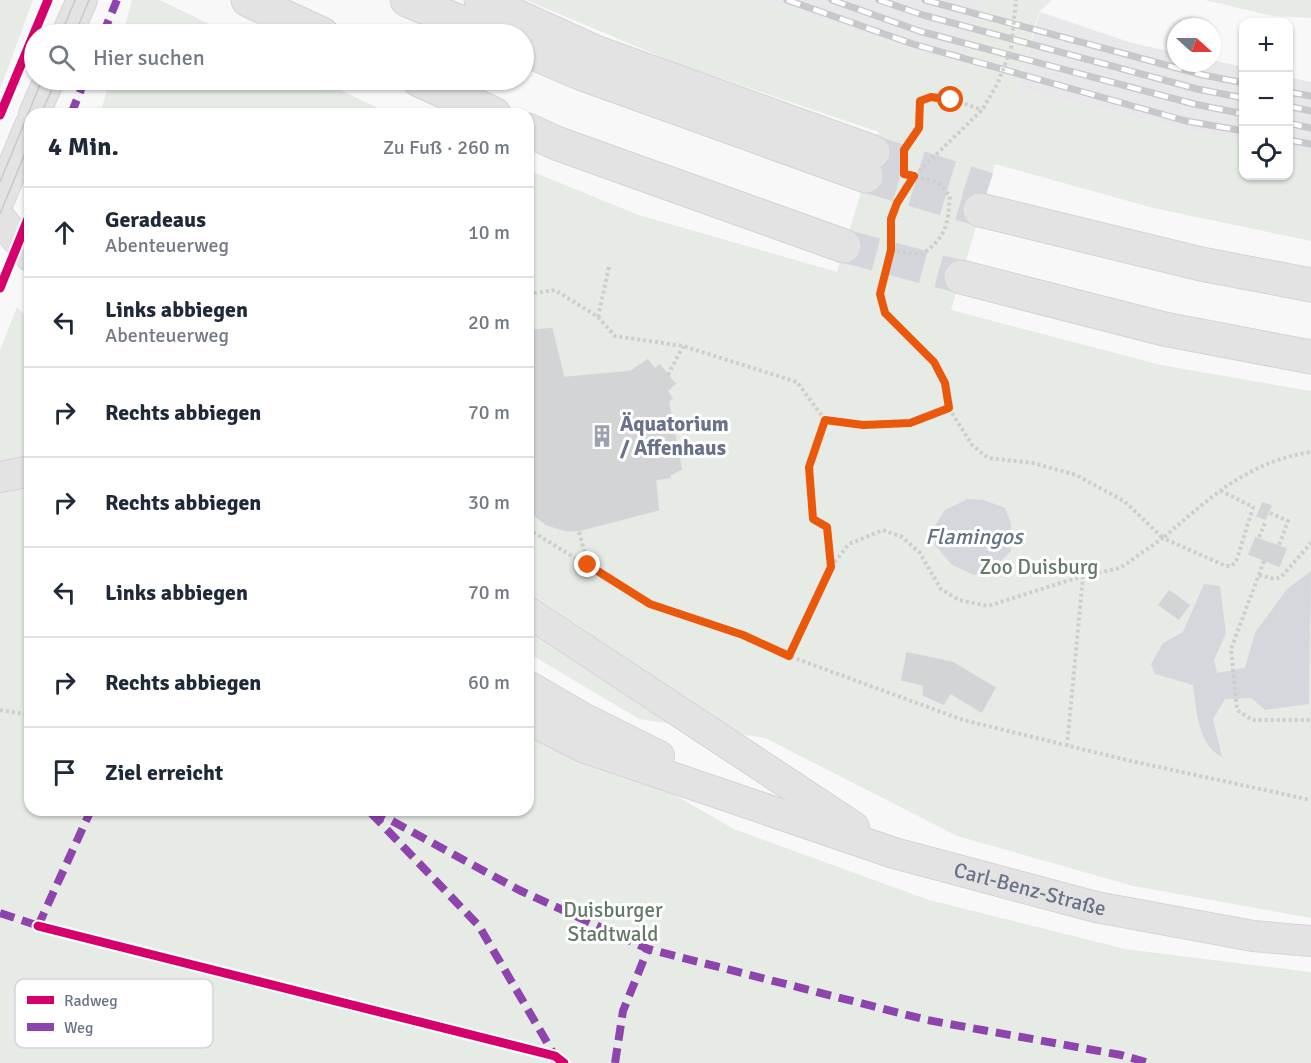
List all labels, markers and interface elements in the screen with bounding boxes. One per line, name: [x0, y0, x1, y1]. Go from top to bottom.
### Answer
north arrow: [1167, 18, 1221, 72]
map controls: [1239, 18, 1293, 180]
button: +: [1239, 18, 1293, 72]
search box: [24, 24, 534, 90]
icon: search: [45, 41, 78, 74]
text: Hier suchen: [93, 44, 205, 71]
button: −: [1239, 72, 1293, 126]
route start: [937, 86, 963, 112]
button: locate: [1239, 126, 1293, 180]
text: 4 Min.: [48, 131, 119, 163]
text: Zu Fuß · 260 m: [383, 135, 510, 160]
text: Geradeaus: [105, 206, 206, 233]
icon: ahead: [48, 216, 81, 249]
text: 10 m: [468, 220, 510, 245]
text: Abenteuerweg: [105, 233, 229, 258]
text: Links abbiegen: [105, 296, 248, 323]
icon: left: [48, 306, 81, 339]
text: 20 m: [468, 310, 510, 335]
text: Abenteuerweg: [105, 323, 229, 348]
icon: right: [48, 396, 81, 429]
text: Rechts abbiegen: [105, 399, 261, 426]
text: 70 m: [468, 400, 510, 425]
place label: Äquatorium / Affenhaus: [620, 411, 729, 461]
building icon: Äquatorium / Affenhaus: [589, 423, 615, 449]
icon: right: [48, 486, 81, 519]
text: Rechts abbiegen: [105, 489, 261, 516]
text: 30 m: [468, 490, 510, 515]
water label: Flamingos: [925, 523, 1025, 550]
route end: [574, 551, 600, 577]
park label: Zoo Duisburg: [980, 554, 1098, 580]
icon: left: [48, 576, 81, 609]
text: Links abbiegen: [105, 579, 248, 606]
text: 70 m: [468, 580, 510, 605]
icon: right: [48, 666, 81, 699]
text: Rechts abbiegen: [105, 669, 261, 696]
text: 60 m: [468, 670, 510, 695]
icon: arrive: [48, 756, 81, 789]
text: Ziel erreicht: [105, 759, 223, 786]
street label: Carl-Benz-Straße: [951, 857, 1108, 922]
park label: Duisburger Stadtwald: [563, 897, 663, 947]
legend: [15, 979, 213, 1048]
text: Radweg: [64, 991, 118, 1011]
text: Weg: [64, 1018, 93, 1038]

